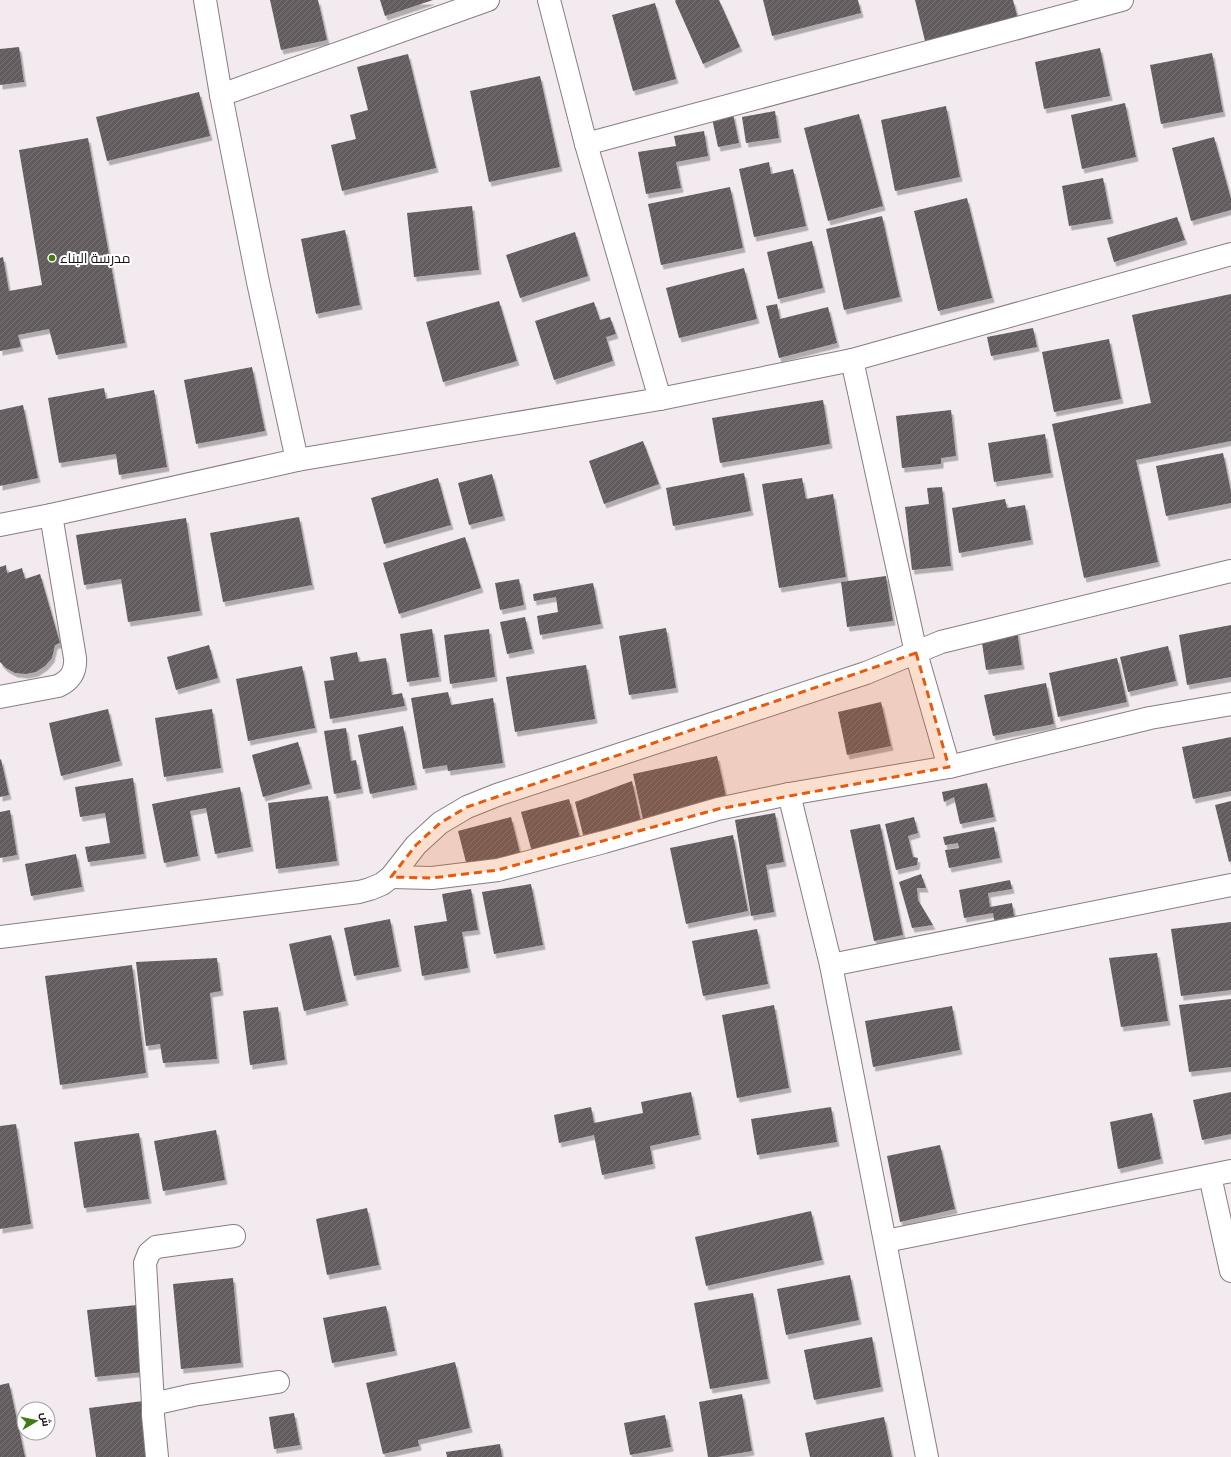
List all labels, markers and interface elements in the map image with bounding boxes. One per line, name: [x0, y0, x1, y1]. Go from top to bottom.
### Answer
place label: مدرسة البناء: [60, 249, 131, 267]
marker: مدرسة البناء: [47, 253, 57, 263]
north arrow: [16, 1401, 56, 1441]
text: ش: [38, 1411, 54, 1428]

